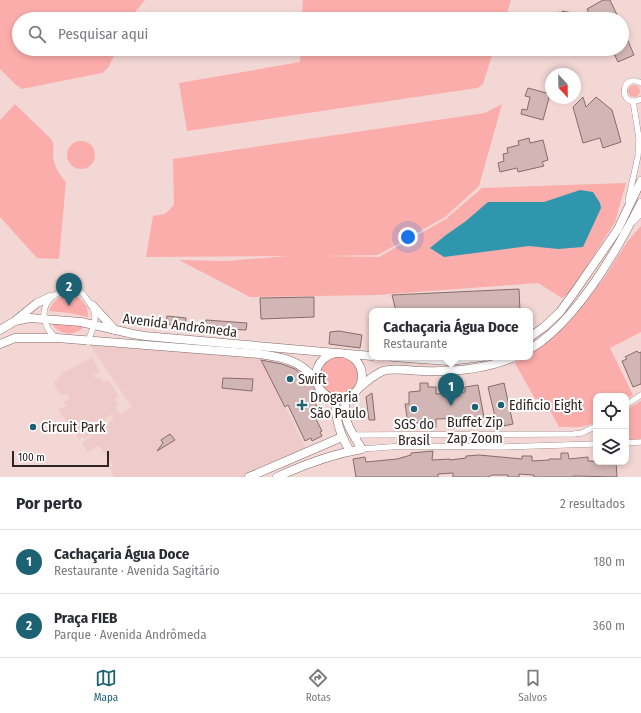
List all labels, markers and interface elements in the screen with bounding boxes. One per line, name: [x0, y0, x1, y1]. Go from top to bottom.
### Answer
search box: [12, 12, 629, 56]
icon: search: [26, 23, 48, 45]
text: Pesquisar aqui: [58, 25, 148, 43]
north arrow: [545, 68, 581, 104]
your location: [398, 227, 418, 247]
pin: 2: [56, 273, 82, 306]
popup: [369, 308, 533, 360]
street label: Avenida Andrômeda: [122, 310, 238, 341]
text: Cachaçaria Água Doce: [383, 318, 519, 336]
text: Restaurante: [383, 336, 447, 351]
place label: Swift: [298, 371, 327, 388]
pin: 1: [438, 373, 464, 406]
marker: Swift: [285, 374, 295, 384]
place label: Drogaria São Paulo: [310, 389, 366, 422]
map controls: [593, 393, 629, 465]
button: locate: [593, 393, 629, 429]
place label: Edificio Eight: [509, 397, 583, 414]
marker: Drogaria São Paulo: [297, 400, 307, 410]
marker: Edificio Eight: [496, 400, 506, 410]
marker: Buffet Zip Zap Zoom: [470, 402, 480, 412]
marker: SGS do Brasil: [409, 404, 419, 414]
place label: Buffet Zip Zap Zoom: [447, 414, 503, 447]
place label: SGS do Brasil: [394, 416, 434, 449]
place label: Circuit Park: [41, 419, 106, 436]
marker: Circuit Park: [28, 422, 38, 432]
button: layers: [593, 429, 629, 465]
scale bar: [12, 449, 109, 468]
text: 100 m: [18, 451, 45, 464]
text: Por perto: [16, 493, 82, 514]
text: 2 resultados: [560, 496, 625, 511]
text: Cachaçaria Água Doce: [54, 545, 189, 563]
text: 1: [26, 554, 32, 569]
text: 180 m: [594, 554, 625, 569]
text: Restaurante · Avenida Sagitário: [54, 563, 220, 578]
text: Praça FIEB: [54, 609, 117, 627]
text: 2: [26, 618, 32, 633]
text: 360 m: [593, 618, 625, 633]
text: Parque · Avenida Andrômeda: [54, 627, 207, 642]
tab: Mapa: [94, 667, 118, 704]
tab: Rotas: [306, 667, 331, 704]
tab: Salvos: [518, 667, 547, 704]

